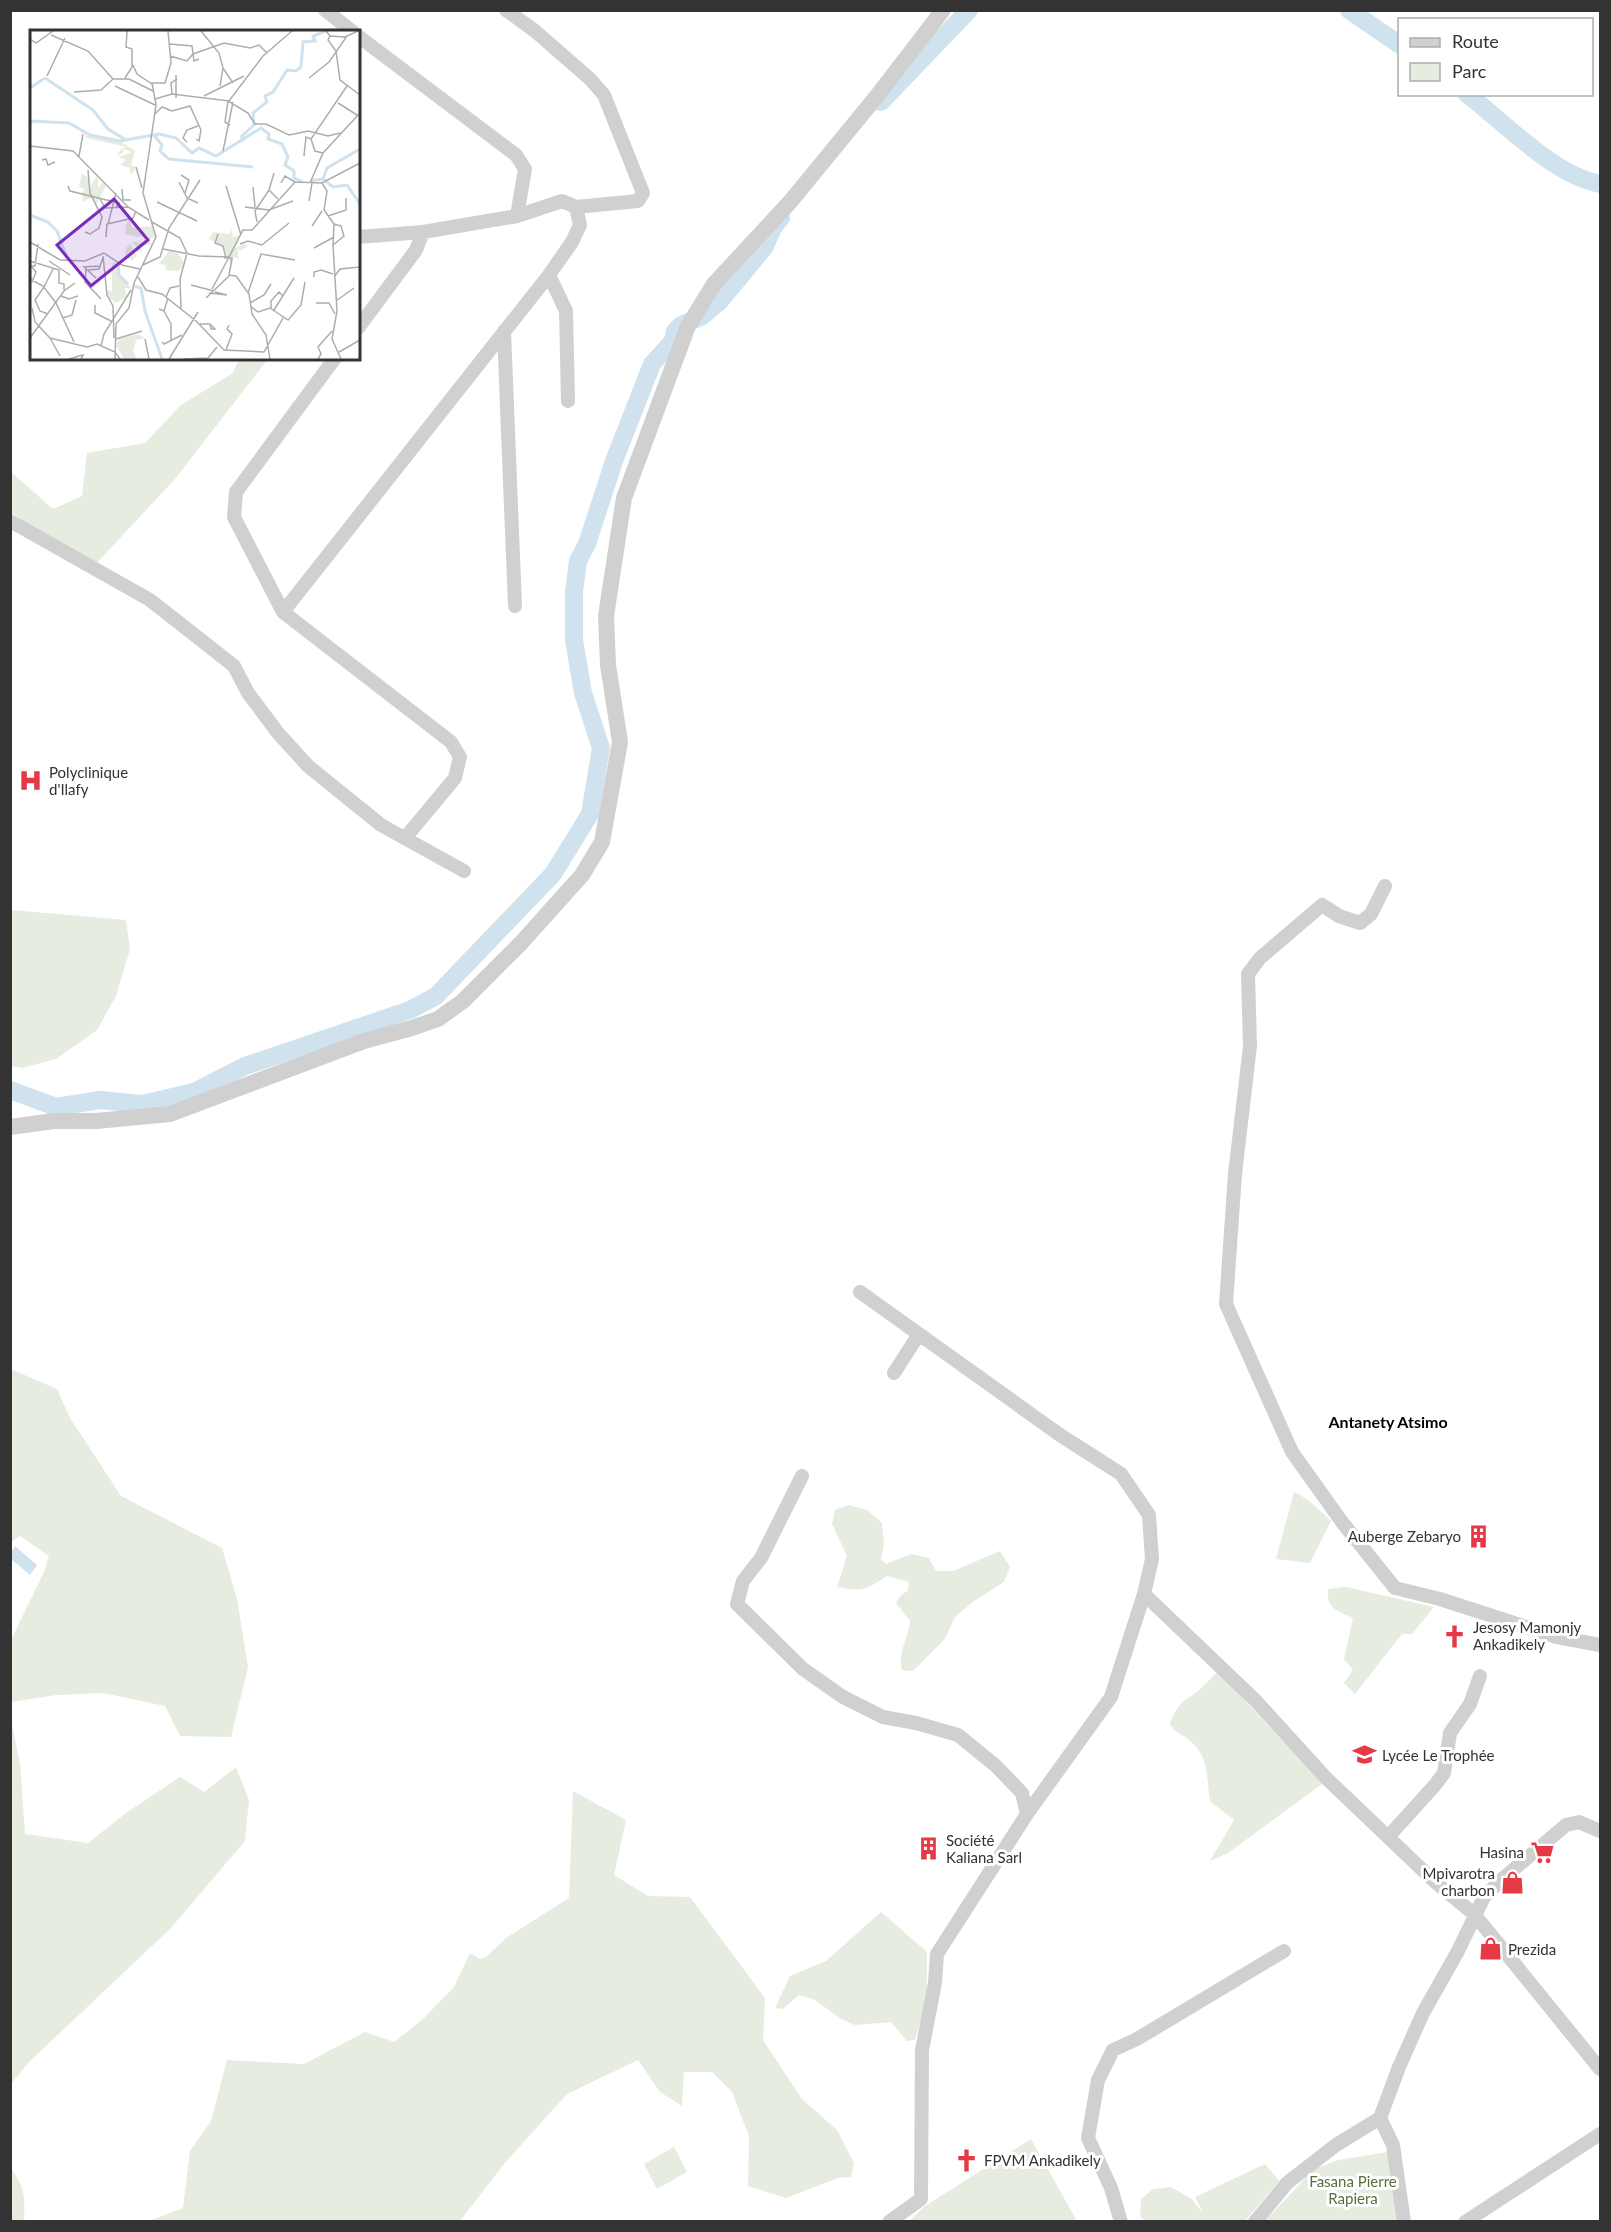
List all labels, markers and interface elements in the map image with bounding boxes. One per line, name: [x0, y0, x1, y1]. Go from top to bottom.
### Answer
legend: [1398, 18, 1593, 96]
inset map: [30, 30, 360, 360]
text: Route: [1452, 30, 1499, 52]
text: Parc: [1452, 60, 1487, 82]
place label: Polyclinique d'Ilafy: [49, 763, 128, 798]
hospital icon: Polyclinique d'Ilafy: [18, 768, 44, 794]
district label: Antanety Atsimo: [1327, 1412, 1448, 1431]
building icon: Auberge Zebaryo: [1466, 1523, 1492, 1549]
place label: Auberge Zebaryo: [1348, 1527, 1461, 1545]
place label: Jesosy Mamonjy Ankadikely: [1473, 1618, 1582, 1653]
church icon: Jesosy Mamonjy Ankadikely: [1442, 1623, 1468, 1649]
school or university icon: Lycée Le Trophée: [1351, 1742, 1377, 1768]
place label: Lycée Le Trophée: [1382, 1746, 1495, 1764]
place label: Société Kaliana Sarl: [946, 1831, 1022, 1866]
building icon: Société Kaliana Sarl: [915, 1836, 941, 1862]
supermarket icon: Hasina: [1529, 1839, 1555, 1865]
place label: Hasina: [1479, 1843, 1524, 1861]
place label: Mpivarotra charbon: [1422, 1864, 1495, 1899]
shop icon: Mpivarotra charbon: [1500, 1869, 1526, 1895]
shop icon: Prezida: [1477, 1936, 1503, 1962]
place label: Prezida: [1508, 1940, 1556, 1958]
church icon: FPVM Ankadikely: [953, 2147, 979, 2173]
place label: FPVM Ankadikely: [984, 2151, 1101, 2169]
park label: Fasana Pierre Rapiera: [1309, 2172, 1397, 2207]

